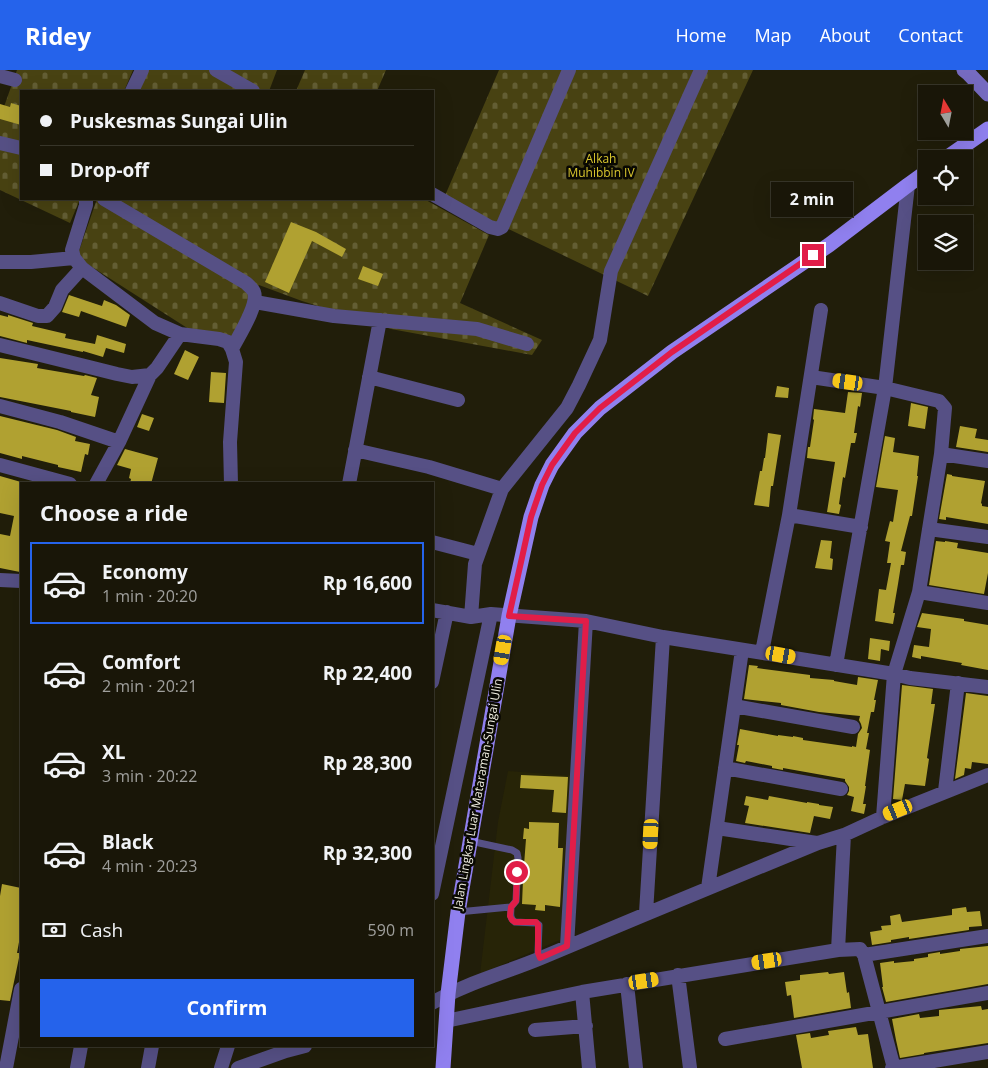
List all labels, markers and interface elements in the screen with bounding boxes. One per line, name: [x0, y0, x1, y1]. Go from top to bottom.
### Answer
text: Ridey: [25, 19, 91, 52]
text: Home: [676, 23, 726, 47]
text: Map: [754, 23, 792, 47]
text: About: [820, 23, 870, 47]
text: Contact: [898, 23, 963, 47]
north arrow: [918, 85, 972, 140]
map controls: [918, 85, 973, 270]
text: Puskesmas Sungai Ulin: [70, 108, 288, 134]
park label: Alkah Muhibbin IV: [567, 150, 635, 181]
button: locate: [918, 150, 973, 205]
text: Drop-off: [70, 157, 149, 183]
callout: 2 min: [772, 182, 854, 218]
text: 2 min: [790, 188, 834, 210]
button: layers: [918, 215, 973, 270]
route end: [802, 244, 824, 266]
car: [832, 372, 863, 392]
text: Choose a ride: [40, 497, 188, 527]
text: Economy: [102, 559, 188, 585]
icon: car: [42, 561, 87, 606]
text: Rp 16,600: [323, 570, 412, 596]
text: 1 min · 20:20: [102, 585, 197, 607]
car: [493, 634, 512, 666]
car: [764, 645, 797, 665]
text: Comfort: [102, 649, 181, 675]
icon: car: [42, 651, 87, 696]
text: Rp 22,400: [323, 660, 412, 686]
text: 2 min · 20:21: [102, 675, 197, 697]
street label: Jalan Lingkar Luar Mataraman-Sungai Ulin: [449, 677, 506, 912]
text: XL: [102, 739, 125, 765]
icon: car: [42, 741, 87, 786]
text: Rp 28,300: [323, 750, 412, 776]
text: 3 min · 20:22: [102, 765, 197, 787]
car: [881, 797, 914, 823]
car: [642, 819, 659, 849]
text: Black: [102, 829, 154, 855]
icon: car: [42, 831, 87, 876]
text: Rp 32,300: [323, 840, 412, 866]
text: 4 min · 20:23: [102, 855, 197, 877]
route start: [506, 861, 528, 883]
icon: cash: [40, 916, 68, 944]
text: Cash: [80, 917, 123, 943]
text: 590 m: [368, 919, 414, 941]
car: [751, 951, 782, 971]
car: [628, 971, 659, 991]
button: Confirm: [40, 979, 414, 1037]

